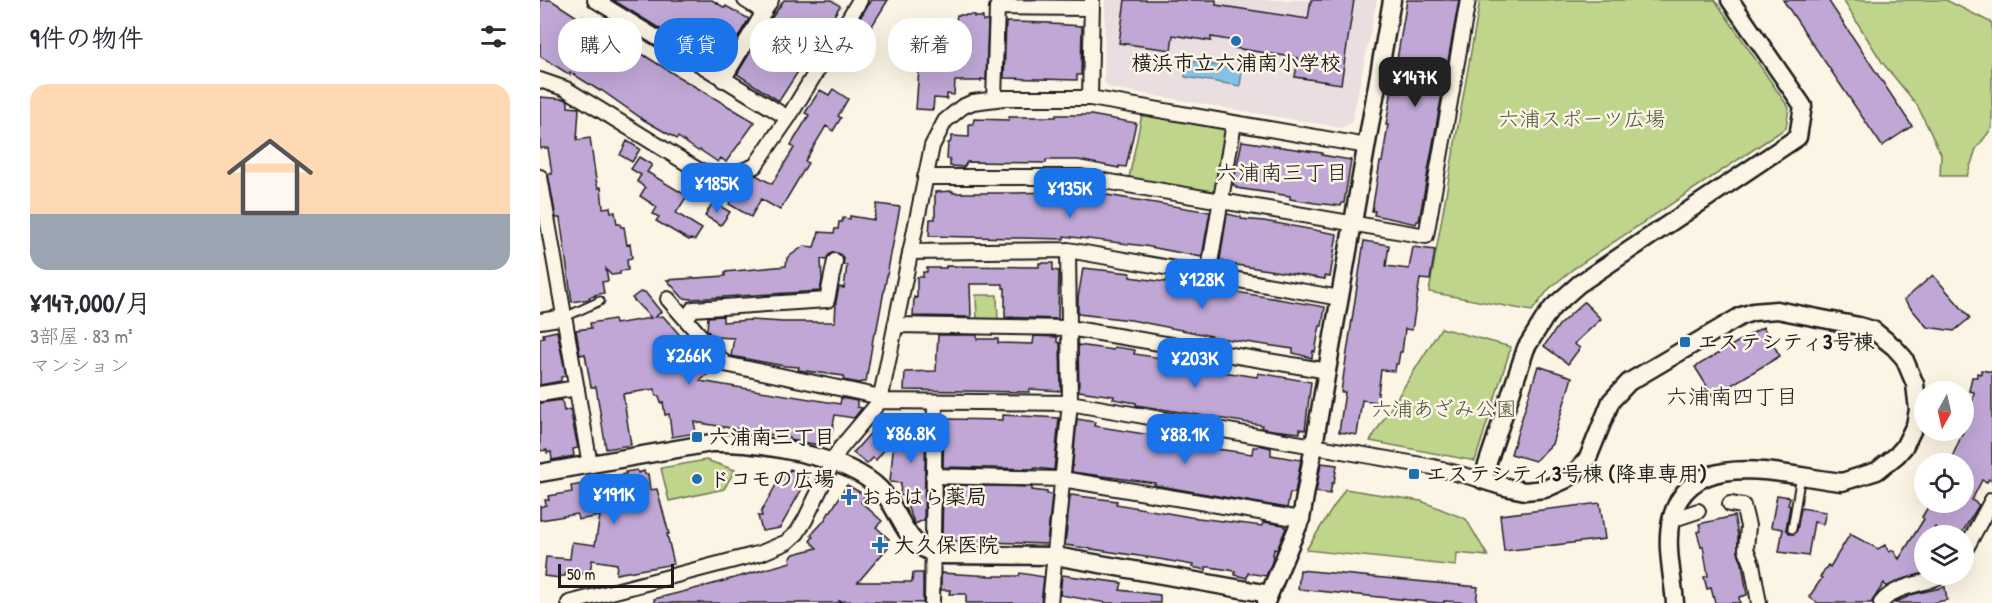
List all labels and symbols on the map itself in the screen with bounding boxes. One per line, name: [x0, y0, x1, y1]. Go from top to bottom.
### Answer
marker: 横浜市立六浦南小学校: [1229, 34, 1243, 48]
place label: 横浜市立六浦南小学校: [1131, 48, 1341, 77]
pin: ¥147K: [1373, 57, 1457, 108]
park label: 六浦スポーツ広場: [1498, 104, 1666, 133]
district label: 六浦南三丁目: [1216, 157, 1348, 187]
pin: ¥185K: [675, 163, 759, 214]
pin: ¥135K: [1028, 168, 1112, 219]
pin: ¥128K: [1160, 259, 1244, 310]
place label: エステシティ3号棟: [1697, 327, 1874, 356]
pin: ¥266K: [647, 335, 731, 386]
marker: エステシティ3号棟: [1678, 335, 1692, 349]
pin: ¥203K: [1153, 338, 1237, 389]
district label: 六浦南四丁目: [1666, 381, 1798, 411]
north arrow: [1914, 381, 1974, 441]
park label: 六浦あざみ公園: [1371, 394, 1517, 423]
pin: ¥86.8K: [862, 413, 960, 464]
pin: ¥88.1K: [1136, 414, 1234, 465]
place label: 六浦南三丁目: [709, 422, 835, 451]
marker: 六浦南三丁目: [690, 430, 704, 444]
place label: エステシティ3号棟 (降車専用): [1426, 459, 1707, 488]
place label: ドコモの広場: [709, 464, 835, 493]
marker: エステシティ3号棟 (降車専用): [1407, 467, 1421, 481]
marker: ドコモの広場: [690, 472, 704, 486]
pin: ¥191K: [572, 474, 656, 525]
place label: おおはら薬局: [861, 482, 987, 511]
marker: おおはら薬局: [842, 490, 856, 504]
place label: 大久保医院: [894, 530, 999, 559]
marker: 大久保医院: [871, 536, 889, 554]
scale bar: [558, 561, 674, 588]

